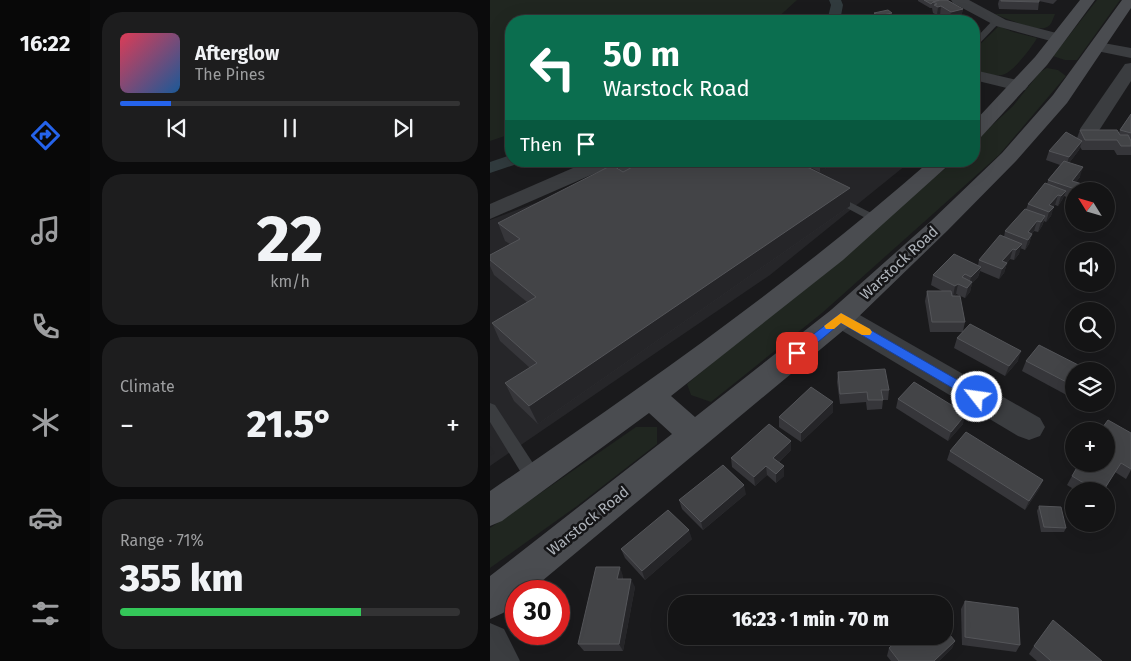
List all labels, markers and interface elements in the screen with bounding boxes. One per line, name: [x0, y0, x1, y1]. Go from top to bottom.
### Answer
text: 16:22: [20, 30, 70, 57]
text: 50 m: [603, 33, 680, 75]
icon: left: [520, 35, 585, 100]
text: Afterglow: [195, 42, 279, 65]
text: The Pines: [195, 65, 265, 84]
text: Warstock Road: [603, 75, 750, 102]
icon: previous: [163, 114, 191, 142]
icon: pause: [276, 114, 304, 142]
icon: next: [389, 114, 417, 142]
icon: directions: [28, 118, 63, 153]
icon: arrive: [572, 130, 600, 158]
text: Then: [520, 133, 562, 156]
north arrow: [1065, 182, 1115, 232]
map controls: [1065, 182, 1115, 532]
text: 22: [256, 200, 324, 278]
icon: music: [28, 213, 63, 248]
street label: Warstock Road: [856, 222, 942, 304]
button: sound: [1065, 242, 1115, 292]
text: km/h: [270, 272, 310, 291]
button: search: [1065, 302, 1115, 352]
icon: phone: [28, 309, 63, 344]
pin: [776, 332, 818, 374]
icon: arrive: [783, 339, 811, 367]
button: layers: [1065, 362, 1115, 412]
position arrow: [950, 370, 1002, 422]
text: Climate: [120, 377, 175, 396]
text: 21.5°: [247, 401, 333, 447]
icon: climate: [28, 405, 63, 440]
text: −: [120, 409, 134, 442]
text: +: [446, 409, 460, 442]
button: +: [1065, 422, 1115, 472]
button: −: [1065, 482, 1115, 532]
street label: Warstock Road: [543, 483, 633, 559]
icon: car: [28, 500, 63, 535]
text: Range · 71%: [120, 531, 204, 550]
text: 355 km: [120, 555, 243, 601]
speed limit sign: 30: [505, 580, 570, 645]
icon: filters: [28, 596, 63, 631]
text: 16:23 · 1 min · 70 m: [732, 608, 889, 631]

